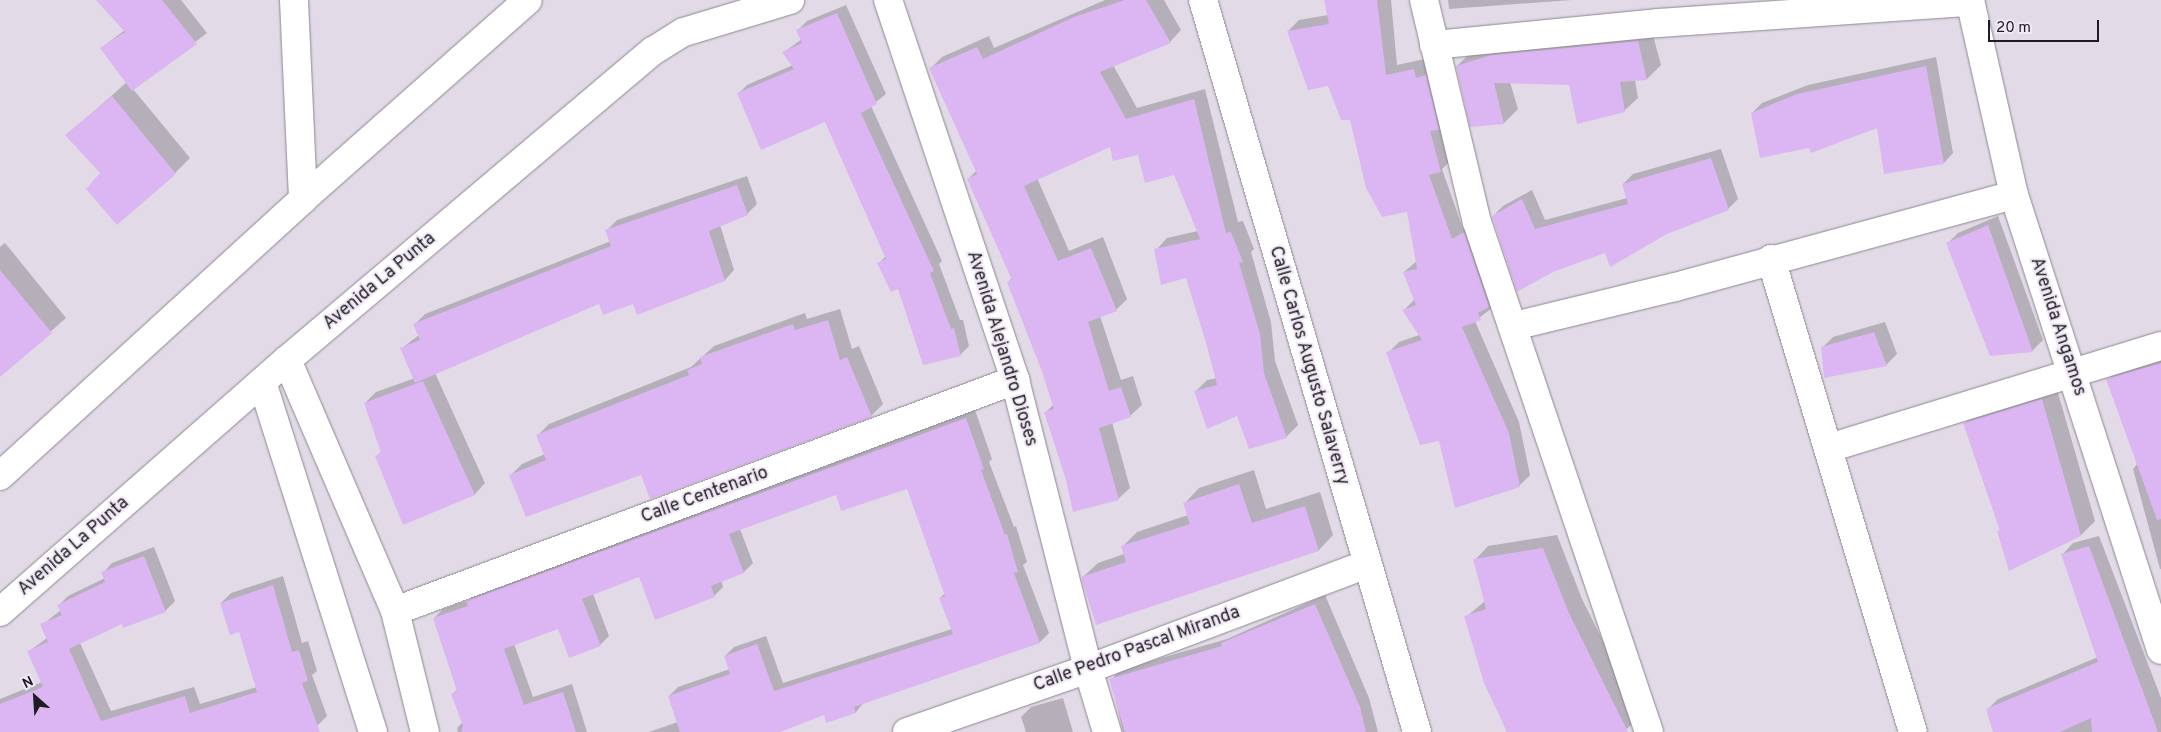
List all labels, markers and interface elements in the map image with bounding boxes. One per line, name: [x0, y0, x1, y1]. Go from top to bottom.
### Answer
scale bar: [1991, 10, 2102, 42]
text: 20 m: [1996, 19, 2031, 38]
street label: Avenida La Punta: [319, 229, 441, 335]
street label: Calle Carlos Augusto Salaverry: [1263, 244, 1353, 488]
street label: Avenida Alejandro Dioses: [961, 248, 1041, 450]
street label: Avenida Angamos: [2024, 255, 2090, 399]
street label: Calle Centenario: [638, 463, 772, 529]
street label: Avenida La Punta: [14, 493, 134, 601]
street label: Calle Pedro Pascal Miranda: [1031, 603, 1243, 697]
north arrow: [10, 672, 60, 722]
text: N: [20, 673, 36, 693]

